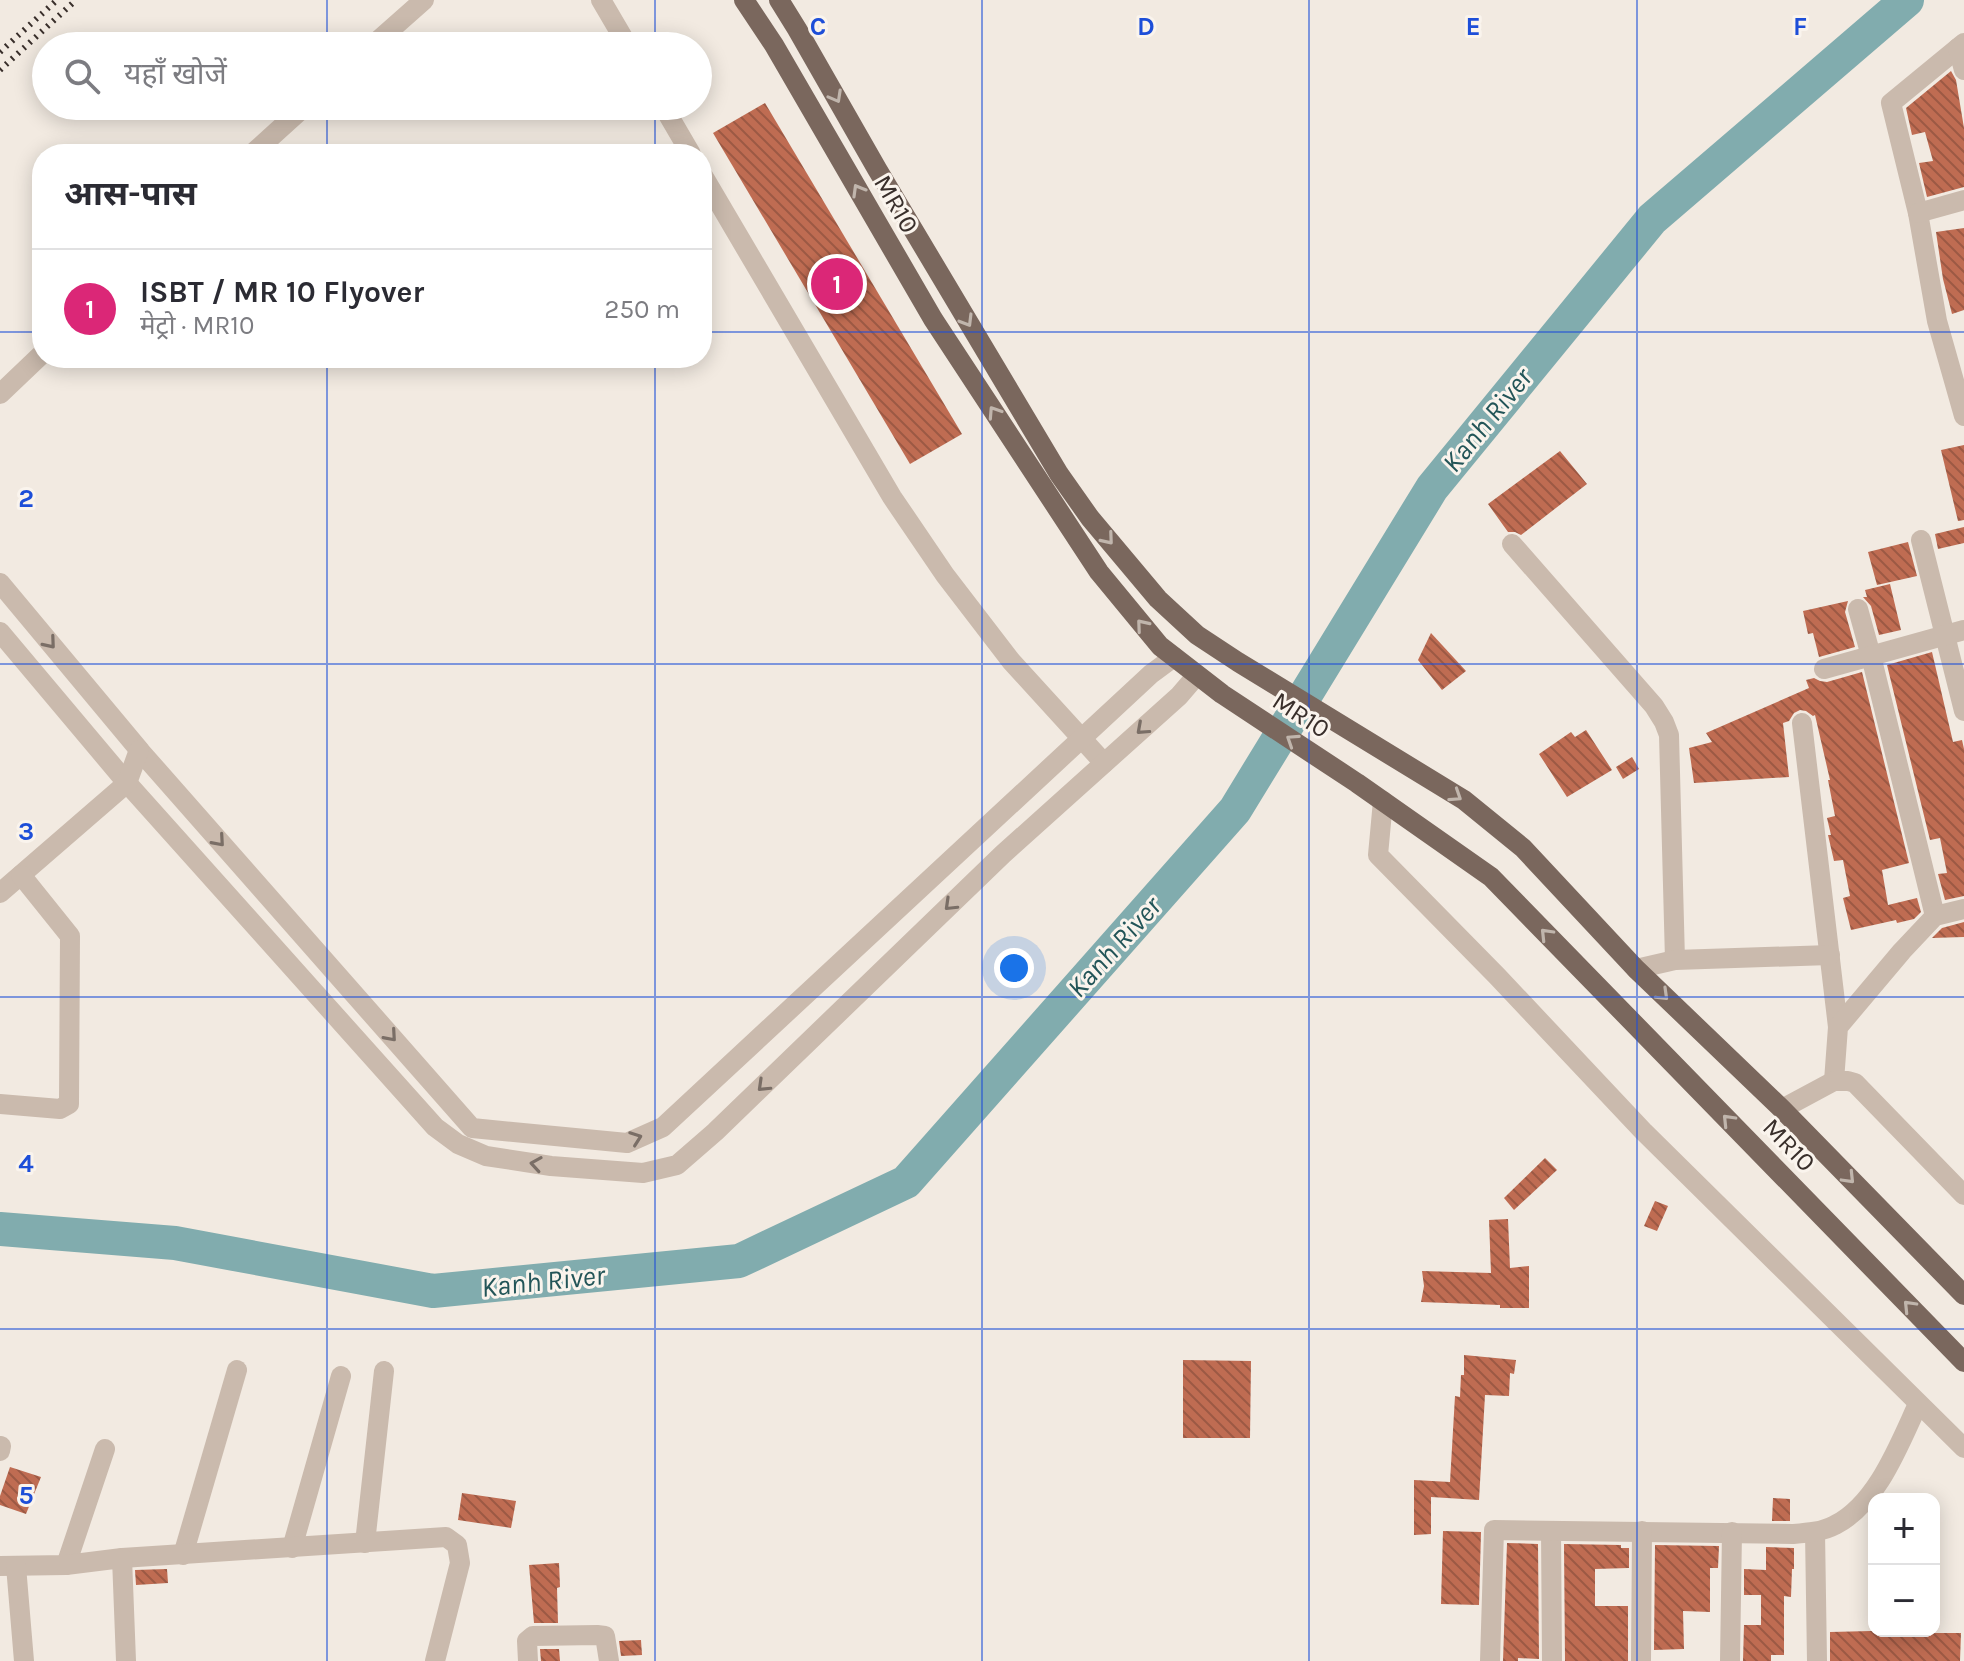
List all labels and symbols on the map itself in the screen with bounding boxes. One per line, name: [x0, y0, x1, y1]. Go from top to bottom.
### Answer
text: C: [810, 11, 826, 42]
text: D: [1137, 11, 1155, 42]
text: E: [1465, 11, 1481, 42]
text: F: [1793, 11, 1807, 42]
one-way arrow: [826, 88, 842, 103]
street label: MR10: [867, 169, 925, 239]
one-way arrow: [852, 184, 868, 199]
pin: 1: [811, 254, 863, 314]
one-way arrow: [958, 312, 973, 327]
water label: Kanh River: [1435, 360, 1540, 479]
one-way arrow: [988, 406, 1003, 420]
text: 2: [18, 483, 34, 514]
one-way arrow: [1098, 530, 1113, 545]
one-way arrow: [1137, 619, 1152, 634]
one-way arrow: [40, 634, 55, 649]
street label: MR10: [1267, 685, 1335, 745]
one-way arrow: [1136, 720, 1151, 734]
one-way arrow: [1286, 735, 1300, 750]
one-way arrow: [1448, 787, 1462, 802]
text: 3: [18, 816, 34, 847]
one-way arrow: [209, 831, 224, 846]
water label: Kanh River: [1060, 889, 1169, 1004]
one-way arrow: [945, 896, 959, 910]
one-way arrow: [1541, 929, 1555, 943]
your location: [994, 948, 1034, 988]
one-way arrow: [1654, 986, 1669, 1000]
one-way arrow: [381, 1026, 396, 1041]
one-way arrow: [758, 1077, 772, 1091]
street label: MR10: [1756, 1112, 1822, 1178]
one-way arrow: [1723, 1115, 1737, 1129]
one-way arrow: [628, 1131, 642, 1148]
text: 4: [18, 1148, 34, 1179]
one-way arrow: [529, 1156, 542, 1173]
one-way arrow: [1840, 1169, 1854, 1183]
water label: Kanh River: [480, 1258, 608, 1304]
one-way arrow: [1904, 1301, 1919, 1315]
text: 5: [18, 1480, 34, 1511]

